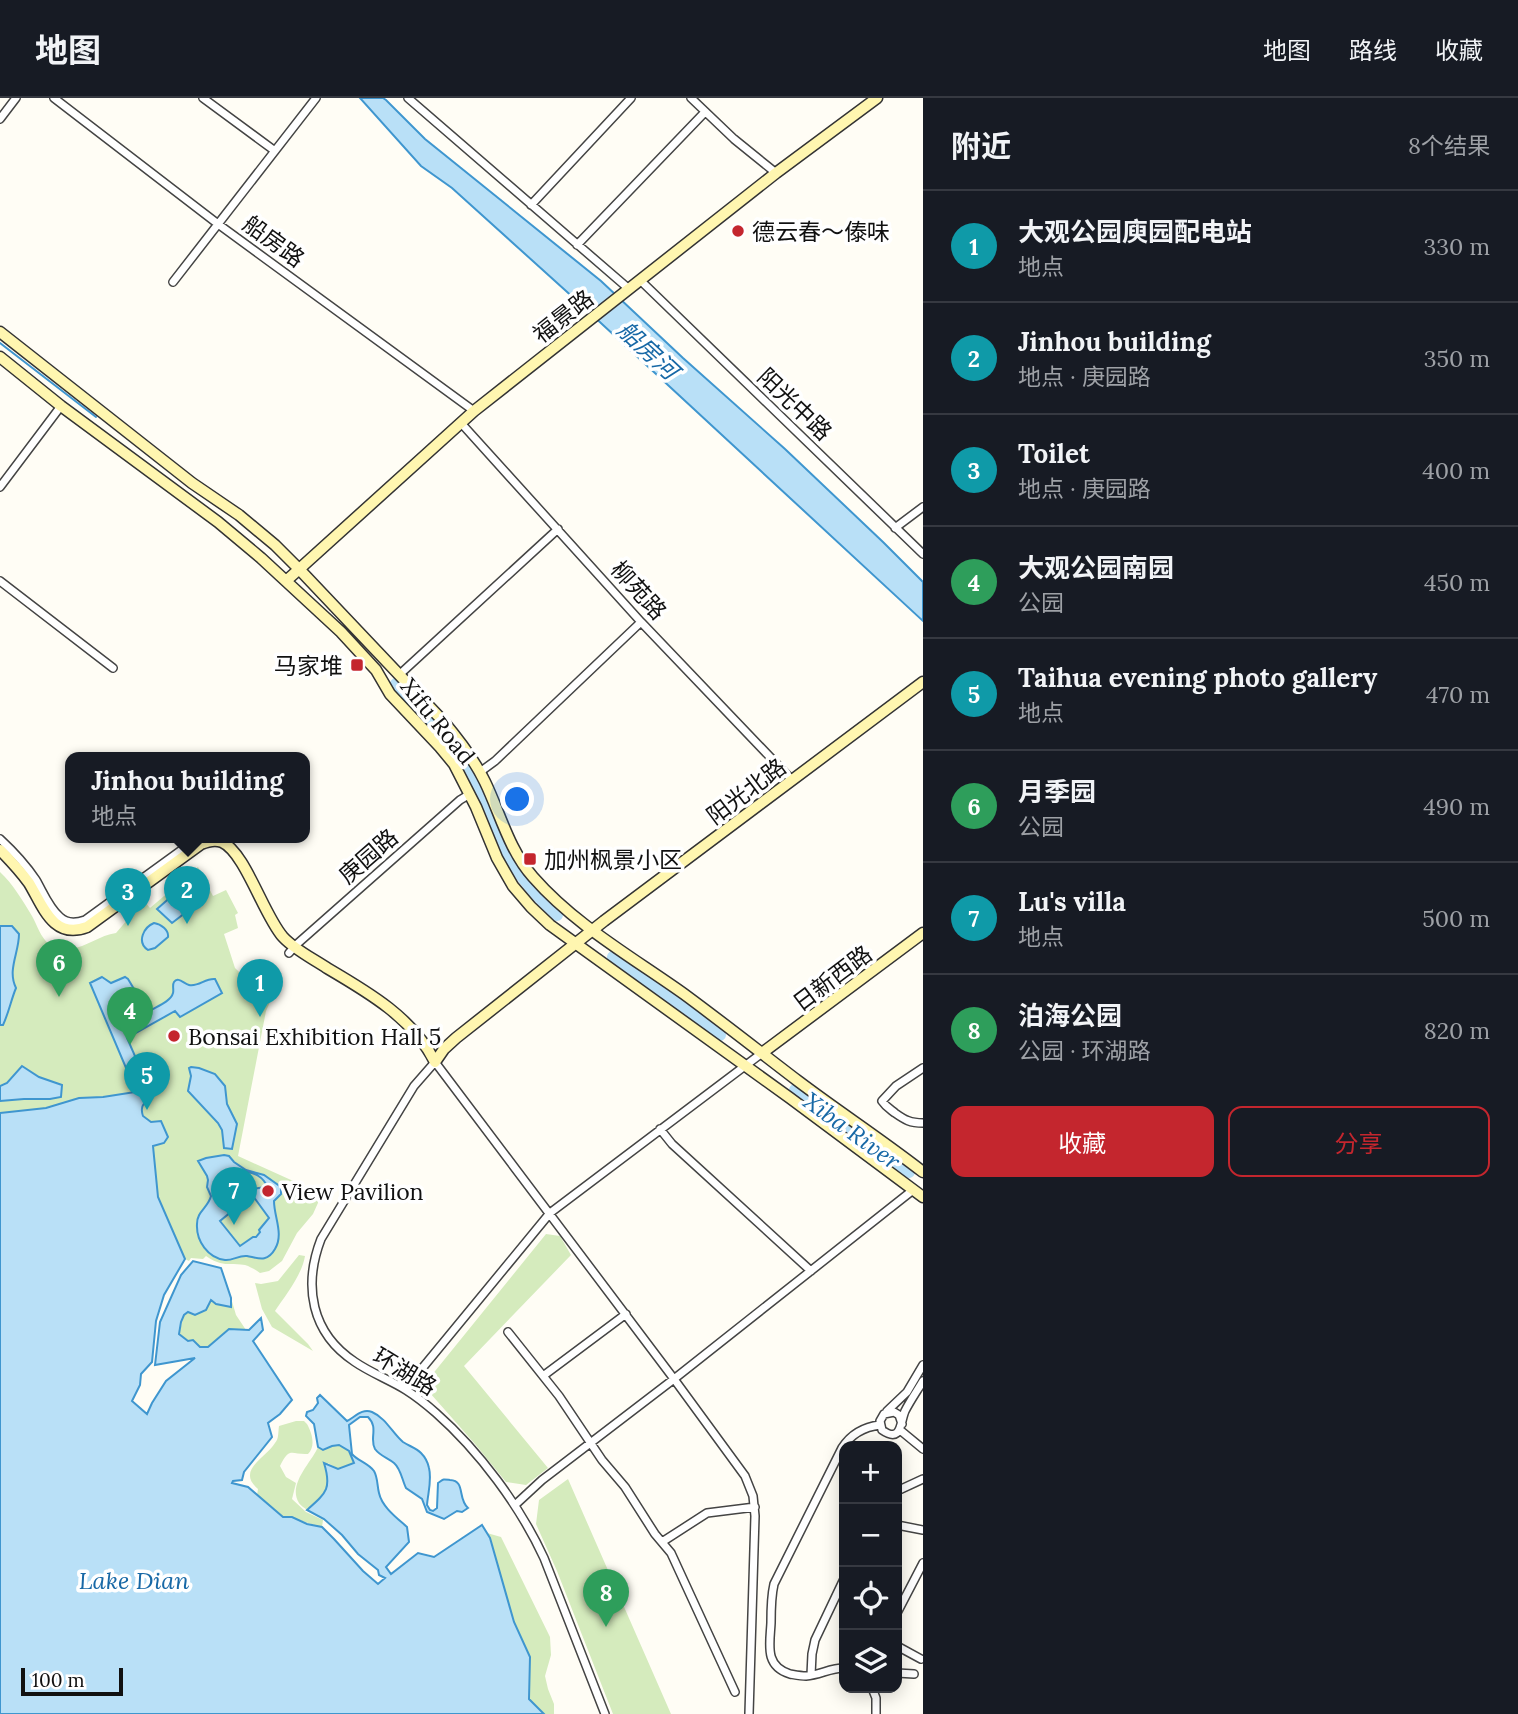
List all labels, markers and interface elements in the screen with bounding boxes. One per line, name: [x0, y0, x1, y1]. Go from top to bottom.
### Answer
text: 地图: [35, 29, 101, 71]
text: 地图: [1263, 35, 1311, 66]
text: 路线: [1349, 35, 1397, 66]
text: 收藏: [1435, 35, 1483, 66]
text: 附近: [951, 127, 1011, 165]
text: 8个结果: [1408, 131, 1490, 160]
street label: 船房路: [238, 209, 310, 273]
text: 大观公园庾园配电站: [1018, 215, 1252, 248]
place label: 德云春～傣味: [752, 217, 890, 246]
marker: 德云春～傣味: [730, 223, 746, 239]
text: 1: [969, 232, 979, 261]
text: 330 m: [1423, 232, 1490, 261]
text: 地点: [1018, 252, 1064, 281]
street label: 福景路: [527, 283, 599, 349]
water label: 船房河: [611, 314, 688, 389]
text: Jinhou building: [1018, 325, 1211, 358]
text: 2: [968, 344, 980, 373]
text: 350 m: [1424, 344, 1490, 373]
street label: 阳光中路: [752, 362, 838, 446]
text: 地点 · 庚园路: [1018, 362, 1151, 391]
text: Toilet: [1018, 437, 1090, 470]
text: 3: [968, 456, 980, 485]
text: 400 m: [1422, 456, 1490, 485]
text: 地点 · 庚园路: [1018, 474, 1151, 503]
text: 大观公园南园: [1018, 551, 1174, 584]
street label: 柳苑路: [605, 555, 673, 625]
text: 4: [968, 568, 980, 597]
text: 450 m: [1424, 568, 1490, 597]
text: 公园: [1018, 588, 1064, 617]
place label: 马家堆: [274, 651, 343, 680]
marker: 马家堆: [349, 657, 365, 673]
text: Taihua evening photo gallery: [1018, 661, 1377, 694]
street label: Xifu Road: [395, 672, 482, 770]
text: 5: [968, 680, 980, 709]
text: 470 m: [1426, 680, 1490, 709]
text: 地点: [1018, 698, 1064, 727]
popup: [65, 752, 310, 843]
street label: 阳光北路: [701, 752, 791, 830]
text: Jinhou building: [91, 764, 284, 797]
text: 月季园: [1018, 775, 1096, 808]
your location: [500, 782, 534, 816]
text: 6: [967, 792, 981, 821]
text: 490 m: [1423, 792, 1490, 821]
text: 地点: [91, 801, 137, 830]
text: 公园: [1018, 812, 1064, 841]
street label: 庚园路: [332, 822, 404, 890]
place label: 加州枫景小区: [544, 845, 682, 874]
marker: 加州枫景小区: [522, 851, 538, 867]
pin: 2: [164, 866, 210, 924]
pin: 3: [105, 868, 151, 926]
text: Lu's villa: [1018, 885, 1126, 918]
text: 7: [969, 904, 979, 933]
text: 500 m: [1422, 904, 1490, 933]
text: 地点: [1018, 922, 1064, 951]
pin: 6: [36, 939, 82, 997]
street label: 日新西路: [787, 939, 877, 1017]
pin: 1: [237, 959, 283, 1017]
pin: 4: [107, 987, 153, 1045]
text: 泊海公园: [1018, 999, 1122, 1032]
text: 8: [967, 1016, 981, 1045]
text: 820 m: [1424, 1016, 1490, 1045]
place label: Bonsai Exhibition Hall 5: [188, 1022, 441, 1051]
marker: Bonsai Exhibition Hall 5: [166, 1028, 182, 1044]
text: 公园 · 环湖路: [1018, 1036, 1151, 1065]
pin: 5: [124, 1052, 170, 1110]
water label: Xiba River: [797, 1085, 907, 1177]
button: 收藏: [951, 1106, 1214, 1177]
button: 分享: [1228, 1106, 1490, 1177]
pin: 7: [211, 1167, 257, 1225]
place label: View Pavilion: [281, 1177, 424, 1206]
marker: View Pavilion: [260, 1183, 276, 1199]
street label: 环湖路: [368, 1341, 442, 1401]
map controls: [839, 1441, 902, 1693]
button: +: [839, 1441, 902, 1504]
button: −: [839, 1504, 902, 1567]
water label: Lake Dian: [79, 1565, 190, 1596]
button: locate: [839, 1567, 902, 1630]
pin: 8: [583, 1569, 629, 1627]
button: layers: [839, 1630, 902, 1693]
scale bar: [21, 1665, 122, 1697]
text: 100 m: [32, 1668, 85, 1692]

